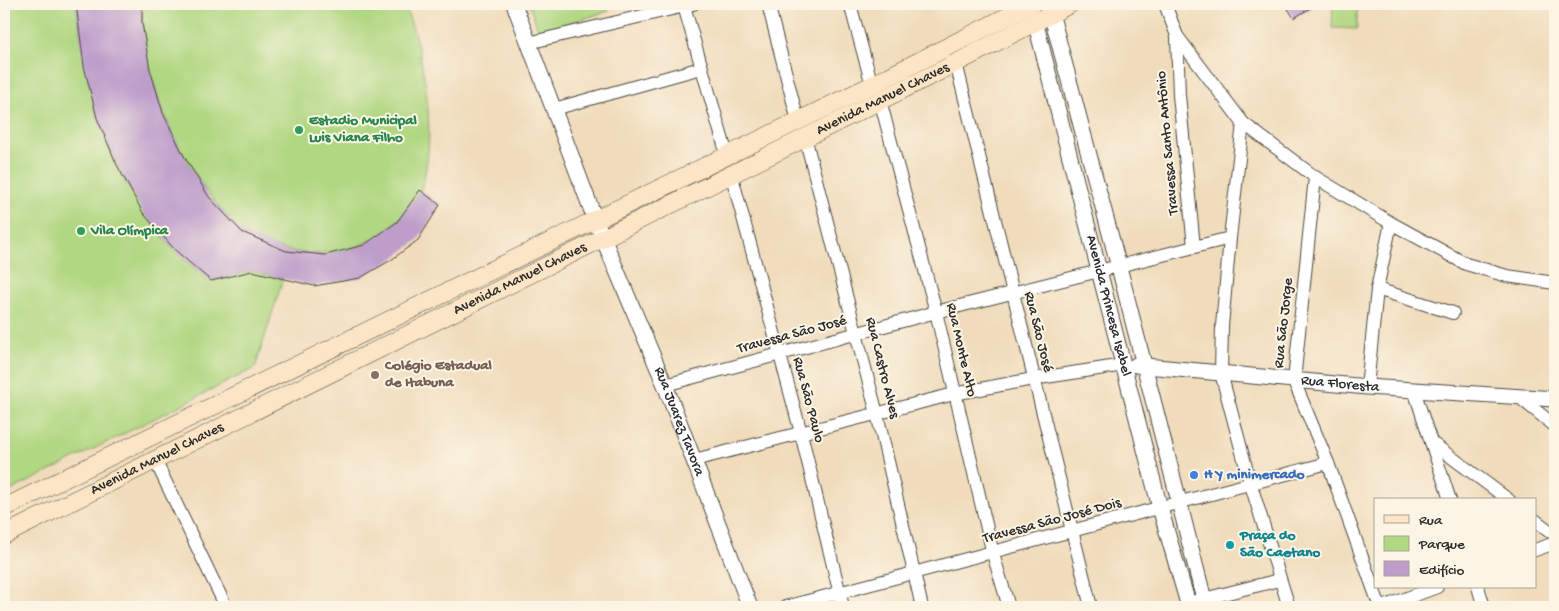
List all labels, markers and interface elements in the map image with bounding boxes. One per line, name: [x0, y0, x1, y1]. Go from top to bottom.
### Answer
street label: Avenida Manuel Chaves: [813, 58, 953, 140]
street label: Travessa Santo Antônio: [1153, 70, 1183, 217]
place label: Estadio Municipal Luis Viana Filho: [309, 112, 418, 147]
marker: Estadio Municipal Luis Viana Filho: [293, 124, 305, 136]
place label: Vila Olímpica: [90, 222, 169, 240]
marker: Vila Olímpica: [75, 225, 87, 237]
street label: Avenida Princesa Isabel: [1081, 233, 1135, 378]
street label: Avenida Manuel Chaves: [451, 238, 590, 320]
street label: Rua São Jorge: [1270, 277, 1298, 369]
street label: Rua São José: [1019, 290, 1057, 374]
street label: Rua Monte Alto: [941, 301, 981, 399]
street label: Travessa São José: [734, 312, 849, 358]
street label: Rua Castro Alves: [861, 316, 903, 421]
street label: Rua São Paulo: [788, 355, 828, 445]
place label: Colégio Estadual de Itabuna: [384, 357, 493, 392]
street label: Rua Juarez Tavora: [649, 364, 708, 479]
marker: Colégio Estadual de Itabuna: [369, 369, 381, 381]
street label: Rua Floresta: [1300, 372, 1380, 397]
street label: Avenida Manuel Chaves: [88, 418, 227, 500]
place label: H Y minimercado: [1204, 466, 1305, 484]
marker: H Y minimercado: [1188, 469, 1200, 481]
street label: Travessa São José Dois: [980, 494, 1123, 548]
legend: [1374, 498, 1536, 588]
text: Rua: [1419, 512, 1443, 530]
place label: Praça do São Caetano: [1239, 527, 1320, 562]
text: Parque: [1418, 536, 1465, 554]
marker: Praça do São Caetano: [1224, 539, 1236, 551]
text: Edifício: [1419, 562, 1465, 580]

